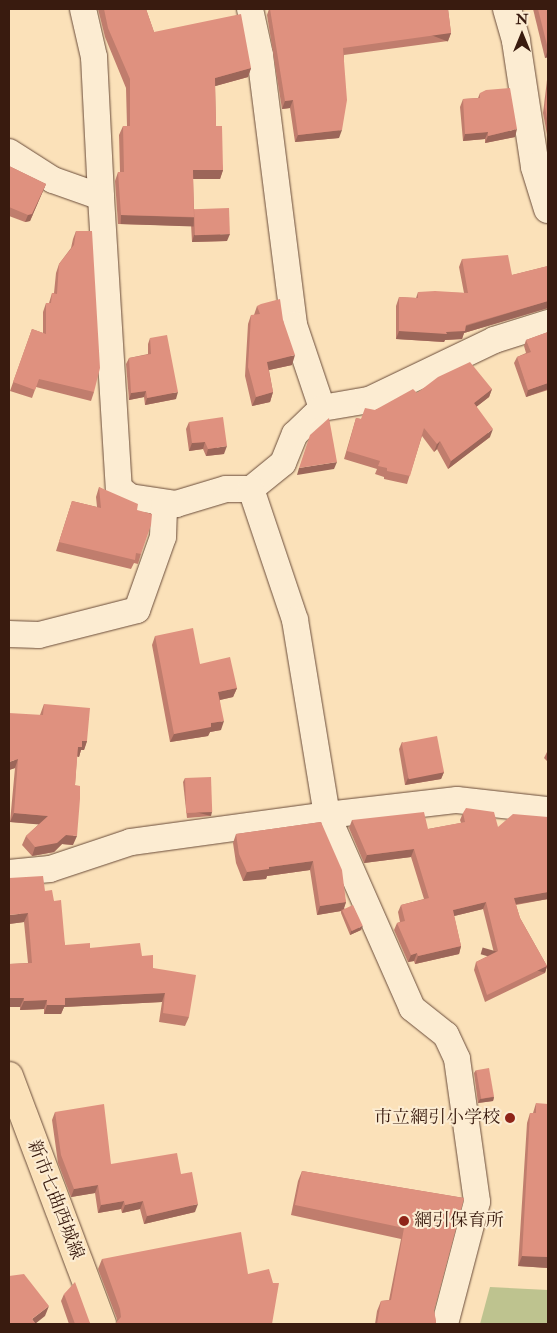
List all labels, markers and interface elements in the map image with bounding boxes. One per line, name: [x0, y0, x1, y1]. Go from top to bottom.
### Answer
north arrow: [497, 10, 547, 60]
text: N: [516, 11, 528, 28]
place label: 市立網引小学校: [374, 1107, 500, 1129]
marker: 市立網引小学校: [504, 1112, 516, 1124]
street label: 新市七曲西城線: [22, 1137, 88, 1263]
place label: 網引保育所: [414, 1210, 504, 1232]
marker: 網引保育所: [398, 1215, 410, 1227]

